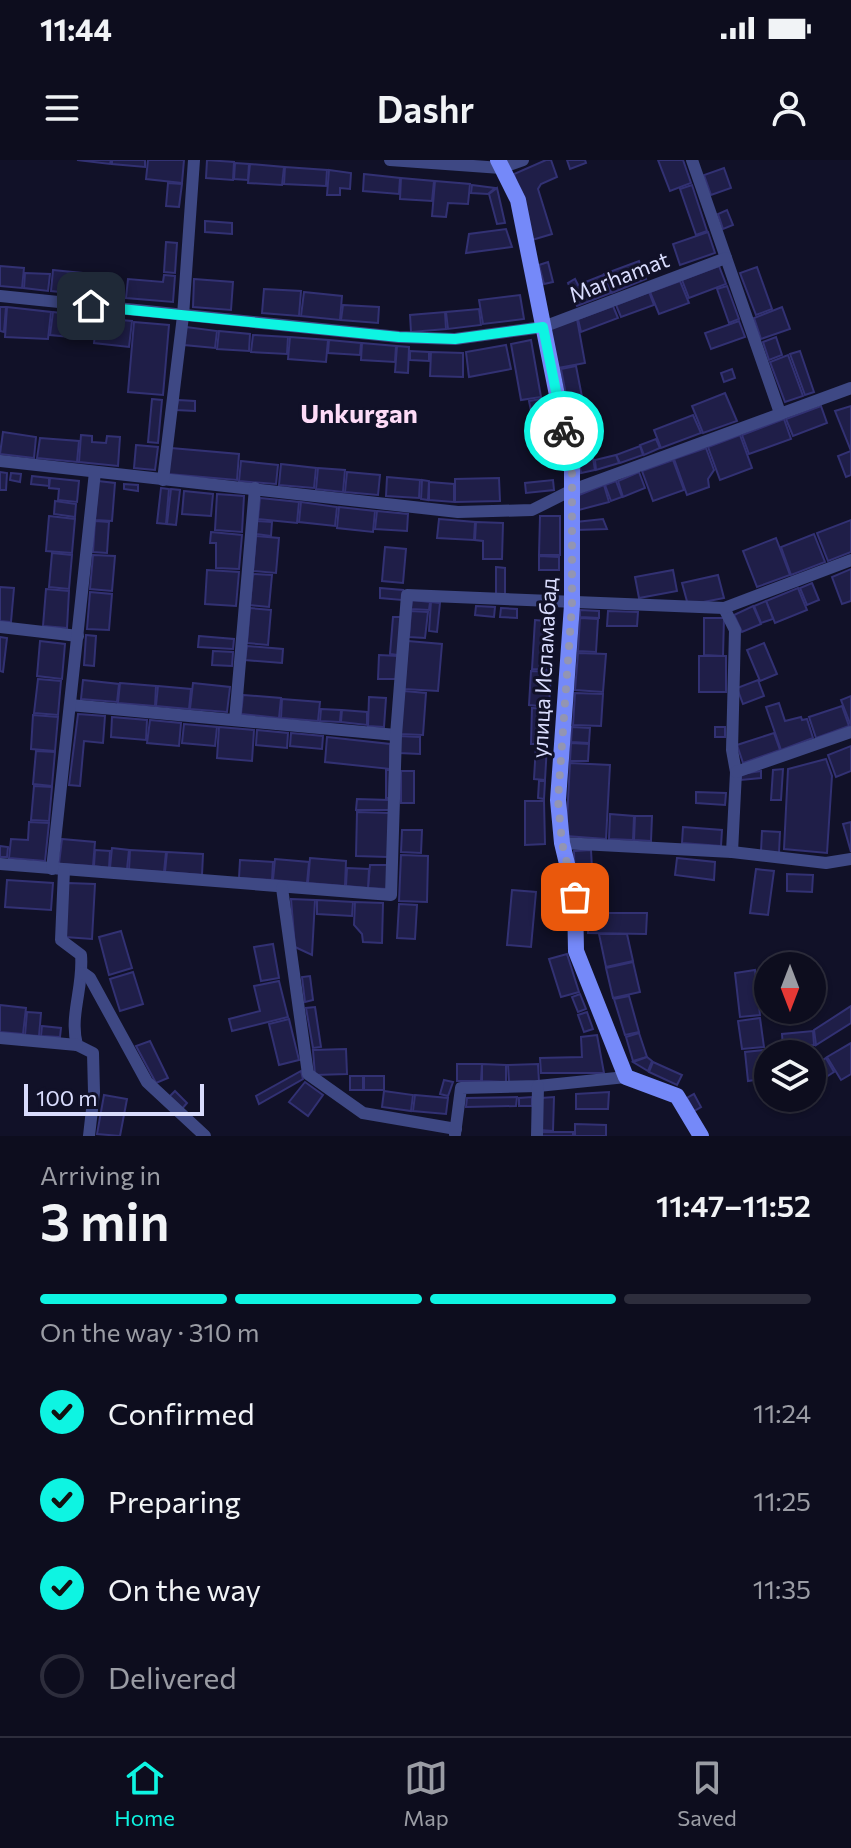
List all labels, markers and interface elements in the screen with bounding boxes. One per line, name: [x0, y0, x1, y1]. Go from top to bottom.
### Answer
text: 11:44: [40, 10, 112, 47]
icon: menu: [40, 86, 84, 130]
text: Dashr: [377, 86, 474, 130]
icon: person: [767, 86, 811, 130]
street label: Marhamat: [565, 245, 673, 308]
pin: [57, 272, 125, 340]
icon: home: [69, 284, 113, 328]
courier: [524, 391, 604, 471]
district label: Unkurgan: [300, 397, 418, 428]
icon: bike: [542, 409, 586, 453]
street label: улица Исламабад: [525, 577, 562, 759]
pin: [541, 863, 609, 931]
icon: bag: [553, 875, 597, 919]
north arrow: [754, 952, 826, 1024]
map controls: [754, 952, 826, 1112]
button: layers: [754, 1040, 826, 1112]
scale bar: [24, 1080, 204, 1116]
text: 100 m: [36, 1084, 98, 1111]
text: Arriving in: [40, 1159, 161, 1190]
text: 11:47–11:52: [656, 1186, 811, 1223]
text: 3 min: [40, 1188, 169, 1252]
text: On the way · 310 m: [40, 1316, 259, 1347]
icon: check: [40, 1390, 84, 1434]
text: Confirmed: [108, 1394, 255, 1431]
text: 11:24: [753, 1397, 811, 1428]
icon: check: [40, 1478, 84, 1522]
text: Preparing: [108, 1482, 241, 1519]
text: 11:25: [753, 1485, 811, 1516]
icon: check: [40, 1566, 84, 1610]
text: On the way: [108, 1570, 261, 1607]
text: 11:35: [753, 1573, 811, 1604]
text: Delivered: [108, 1658, 237, 1695]
tab: Home: [114, 1756, 175, 1831]
tab: Map: [403, 1756, 449, 1831]
tab: Saved: [677, 1756, 737, 1831]

